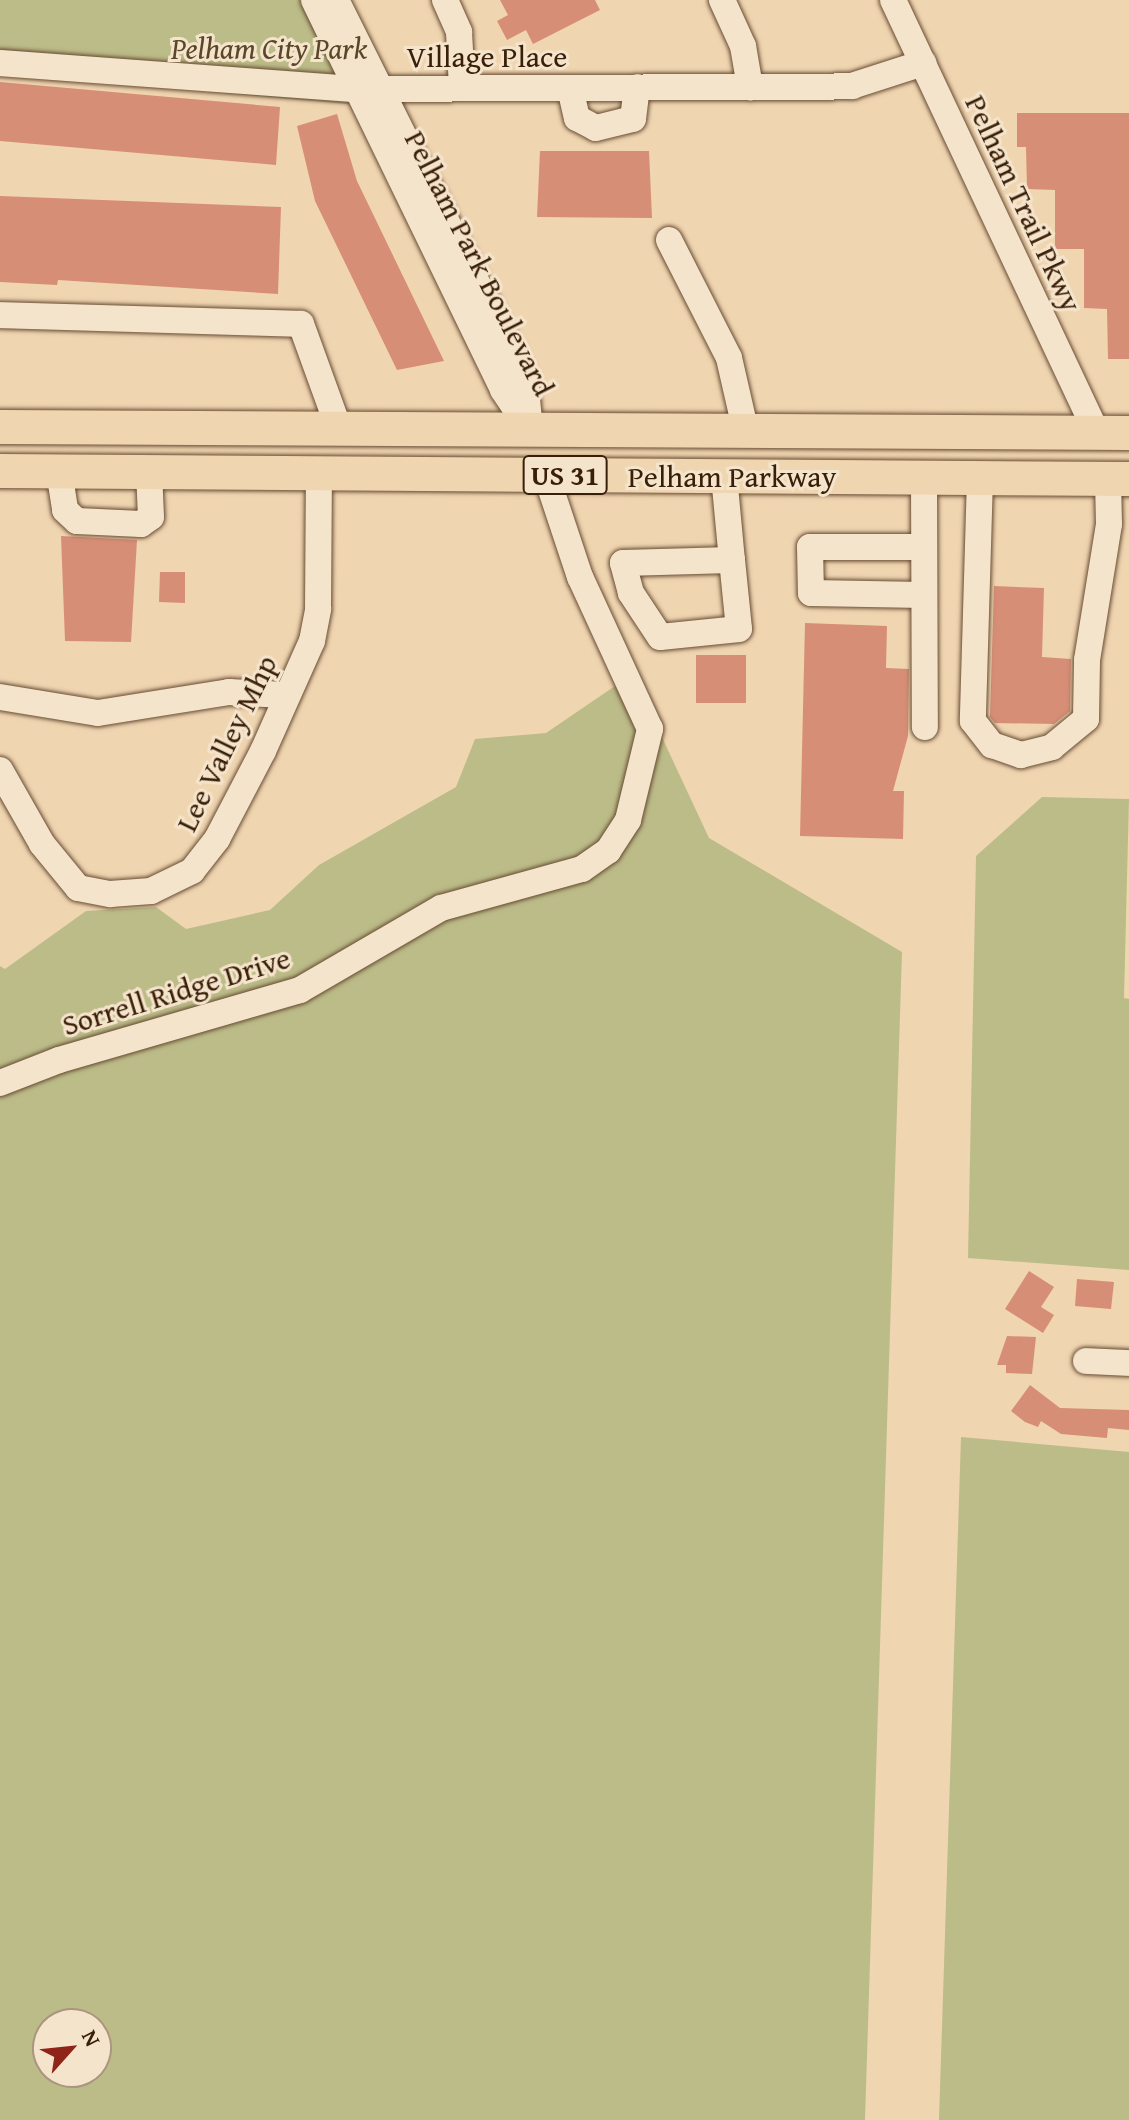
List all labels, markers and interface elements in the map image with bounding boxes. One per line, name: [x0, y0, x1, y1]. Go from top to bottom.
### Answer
park label: Pelham City Park: [171, 30, 367, 66]
street label: Village Place: [407, 38, 567, 74]
street label: Pelham Trail Pkwy: [958, 89, 1090, 317]
street label: Pelham Park Boulevard: [397, 124, 563, 402]
road number: US 31: [521, 451, 609, 499]
street label: Pelham Parkway: [628, 458, 836, 494]
street label: Lee Valley Mhp: [168, 649, 284, 837]
street label: Sorrell Ridge Drive: [58, 939, 294, 1043]
north arrow: [32, 2008, 112, 2088]
text: N: [74, 2024, 109, 2052]

